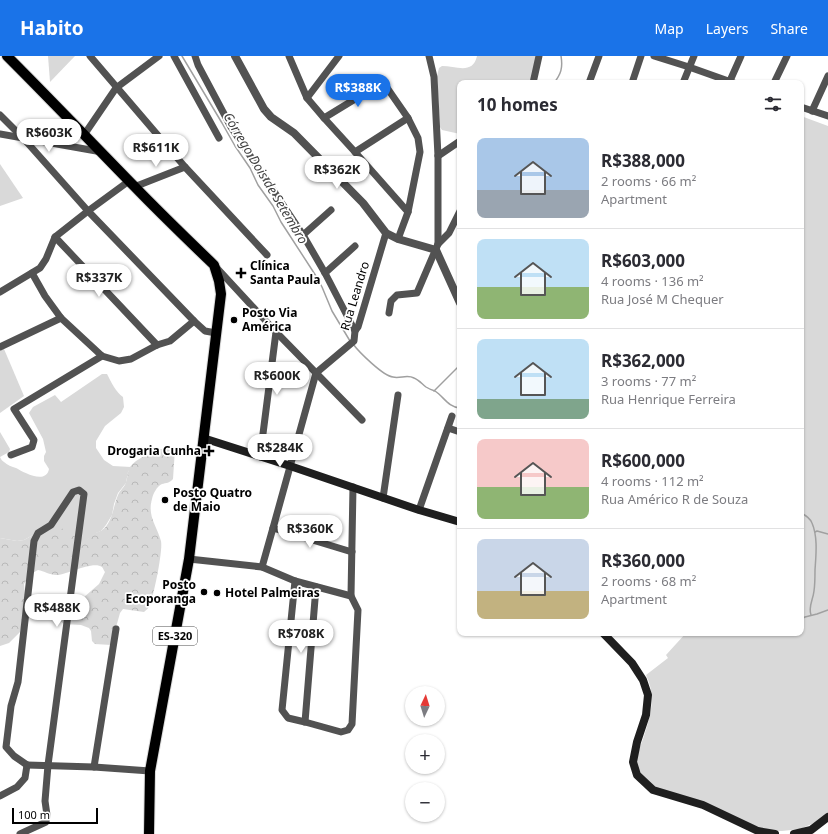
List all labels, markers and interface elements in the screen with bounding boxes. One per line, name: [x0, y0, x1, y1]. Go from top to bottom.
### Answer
text: Habito: [20, 15, 84, 41]
text: Map: [655, 19, 684, 38]
text: Layers: [706, 19, 748, 38]
text: Share: [770, 19, 808, 38]
pin: R$388K: [325, 74, 391, 108]
text: R$388K: [335, 78, 381, 96]
text: 10 homes: [477, 93, 558, 116]
icon: filters: [762, 93, 784, 115]
water label: Córrego Dois de Setembro: [220, 109, 312, 247]
pin: R$603K: [16, 119, 82, 153]
text: R$603K: [26, 123, 72, 141]
pin: R$611K: [123, 134, 189, 168]
text: R$611K: [133, 138, 179, 156]
text: R$388,000: [601, 149, 685, 172]
icon: home: [509, 154, 557, 202]
pin: R$362K: [304, 156, 370, 190]
text: R$362K: [314, 160, 360, 178]
text: 2 rooms · 66 m²: [601, 172, 696, 190]
text: Apartment: [601, 190, 667, 208]
text: R$603,000: [601, 249, 685, 272]
icon: home: [509, 255, 557, 303]
place label: Clínica Santa Paula: [250, 257, 320, 288]
street label: Rua Leandro: [336, 259, 373, 332]
pin: R$337K: [66, 264, 132, 298]
marker: Clínica Santa Paula: [235, 267, 247, 279]
text: R$337K: [76, 268, 122, 286]
text: 4 rooms · 136 m²: [601, 272, 704, 290]
text: Rua José M Chequer: [601, 290, 724, 308]
place label: Posto Via América: [242, 304, 297, 335]
marker: Posto Via América: [229, 315, 239, 325]
text: R$362,000: [601, 349, 685, 372]
icon: home: [509, 355, 557, 403]
pin: R$600K: [244, 362, 310, 396]
text: R$600K: [254, 366, 300, 384]
text: 3 rooms · 77 m²: [601, 372, 696, 390]
text: Rua Henrique Ferreira: [601, 390, 736, 408]
pin: R$284K: [247, 434, 313, 468]
text: R$284K: [257, 438, 303, 456]
place label: Drogaria Cunha: [107, 442, 201, 459]
marker: Drogaria Cunha: [204, 446, 214, 456]
text: R$600,000: [601, 449, 685, 472]
icon: home: [509, 455, 557, 503]
text: 4 rooms · 112 m²: [601, 472, 704, 490]
place label: Posto Quatro de Maio: [173, 484, 252, 515]
text: Rua Américo R de Souza: [601, 490, 748, 508]
marker: Posto Quatro de Maio: [160, 495, 170, 505]
pin: R$360K: [277, 515, 343, 549]
text: R$360K: [287, 519, 333, 537]
text: R$360,000: [601, 549, 685, 572]
icon: home: [509, 555, 557, 603]
text: 2 rooms · 68 m²: [601, 572, 696, 590]
place label: Posto Ecoporanga: [126, 576, 196, 607]
place label: Hotel Palmeiras: [225, 584, 320, 601]
marker: Posto Ecoporanga: [199, 587, 209, 597]
marker: Hotel Palmeiras: [212, 588, 222, 598]
text: Apartment: [601, 590, 667, 608]
pin: R$488K: [24, 594, 90, 628]
text: R$488K: [34, 598, 80, 616]
pin: R$708K: [268, 620, 334, 654]
text: R$708K: [278, 624, 324, 642]
road number: ES-320: [153, 627, 197, 645]
north arrow: [405, 686, 445, 726]
map controls: [405, 686, 445, 822]
button: +: [405, 734, 445, 774]
button: −: [405, 782, 445, 822]
scale bar: [12, 806, 98, 825]
text: 100 m: [18, 807, 50, 822]

